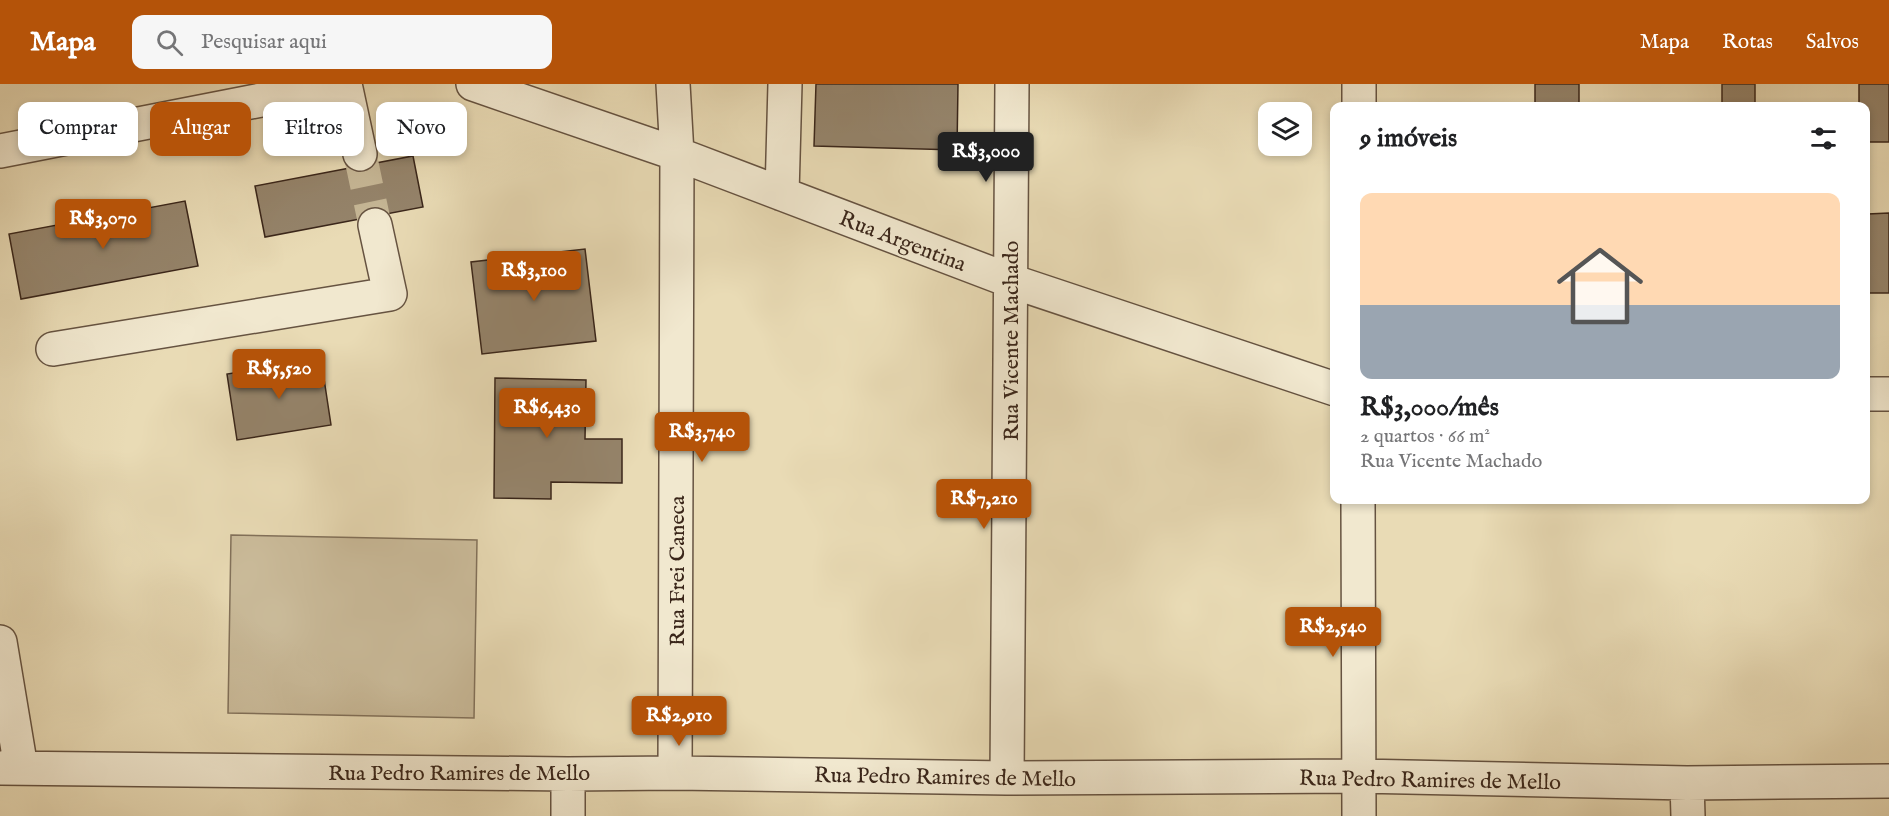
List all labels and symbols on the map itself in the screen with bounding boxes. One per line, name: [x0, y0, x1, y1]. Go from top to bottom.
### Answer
pin: R$3,000: [931, 132, 1041, 183]
pin: R$3,070: [48, 199, 158, 250]
street label: Rua Argentina: [835, 205, 970, 279]
street label: Rua Vicente Machado: [998, 241, 1026, 441]
pin: R$3,100: [479, 251, 589, 302]
pin: R$5,520: [224, 349, 334, 400]
pin: R$6,430: [492, 388, 602, 439]
pin: R$3,740: [647, 412, 757, 463]
pin: R$7,210: [929, 479, 1039, 530]
street label: Rua Frei Caneca: [664, 495, 692, 646]
pin: R$2,540: [1278, 607, 1388, 658]
pin: R$2,910: [624, 696, 734, 747]
street label: Rua Pedro Ramires de Mello: [328, 760, 590, 788]
street label: Rua Pedro Ramires de Mello: [814, 762, 1076, 794]
street label: Rua Pedro Ramires de Mello: [1299, 765, 1561, 797]

